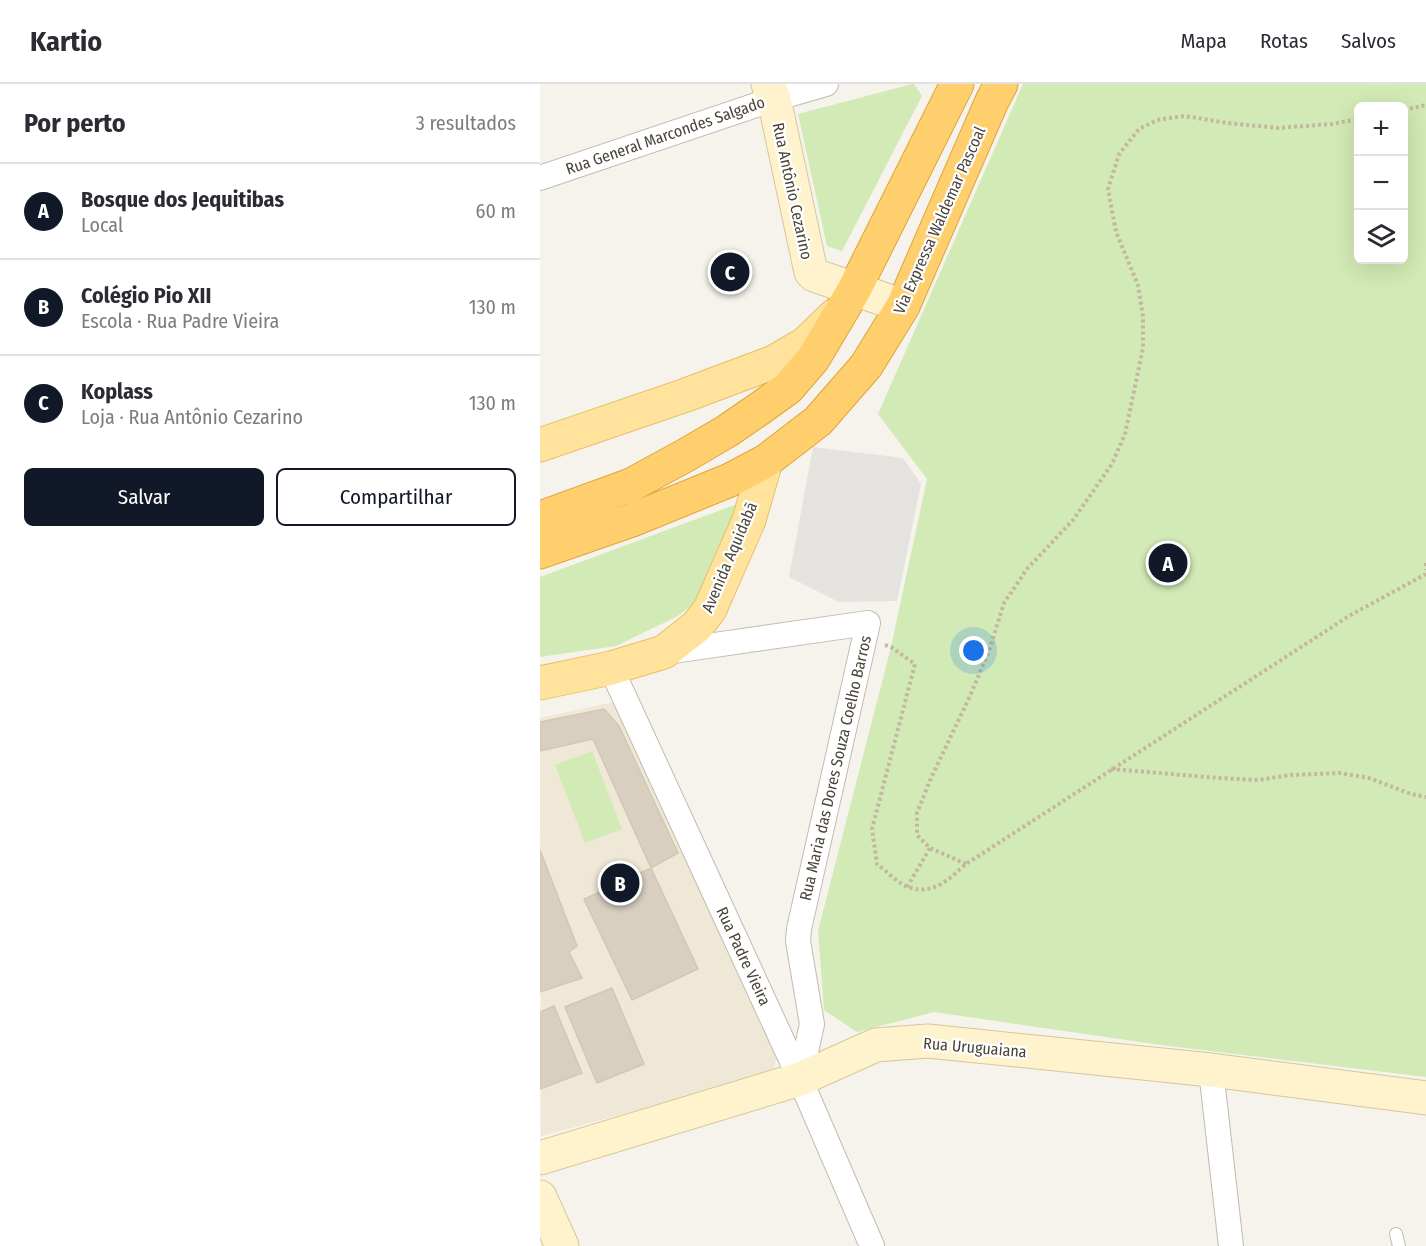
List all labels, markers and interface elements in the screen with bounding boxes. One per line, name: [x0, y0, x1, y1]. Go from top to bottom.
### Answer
text: Kartio: [30, 25, 102, 58]
text: Mapa: [1180, 28, 1227, 54]
text: Rotas: [1260, 28, 1308, 54]
text: Salvos: [1341, 28, 1396, 54]
street label: Rua General Marcondes Salgado: [563, 92, 767, 179]
map controls: [1354, 102, 1408, 264]
button: +: [1354, 102, 1408, 156]
text: Por perto: [24, 108, 126, 139]
text: 3 resultados: [416, 111, 516, 135]
street label: Rua Antônio Cezarino: [769, 121, 816, 261]
street label: Via Expressa Waldemar Pascoal: [890, 124, 989, 317]
button: −: [1354, 156, 1408, 210]
text: Bosque dos Jequitibas: [81, 186, 284, 213]
text: A: [38, 199, 49, 223]
text: 60 m: [476, 199, 516, 223]
button: layers: [1354, 210, 1408, 264]
text: Local: [81, 213, 123, 237]
pin: C: [710, 250, 750, 294]
text: Colégio Pio XII: [81, 282, 211, 309]
text: B: [38, 295, 49, 319]
text: 130 m: [469, 295, 516, 319]
text: Escola · Rua Padre Vieira: [81, 309, 279, 333]
text: Koplass: [81, 378, 153, 405]
text: C: [38, 391, 49, 415]
text: 130 m: [469, 391, 516, 415]
text: Loja · Rua Antônio Cezarino: [81, 405, 303, 429]
button: Salvar: [24, 468, 264, 526]
button: Compartilhar: [276, 468, 516, 526]
street label: Avenida Aquidabã: [698, 499, 761, 615]
pin: A: [1148, 540, 1188, 586]
street label: Rua Maria das Dores Souza Coelho Barros: [796, 634, 875, 902]
your location: [959, 636, 988, 665]
pin: B: [600, 860, 640, 906]
street label: Rua Padre Vieira: [712, 904, 775, 1009]
street label: Rua Uruguaiana: [922, 1034, 1028, 1061]

